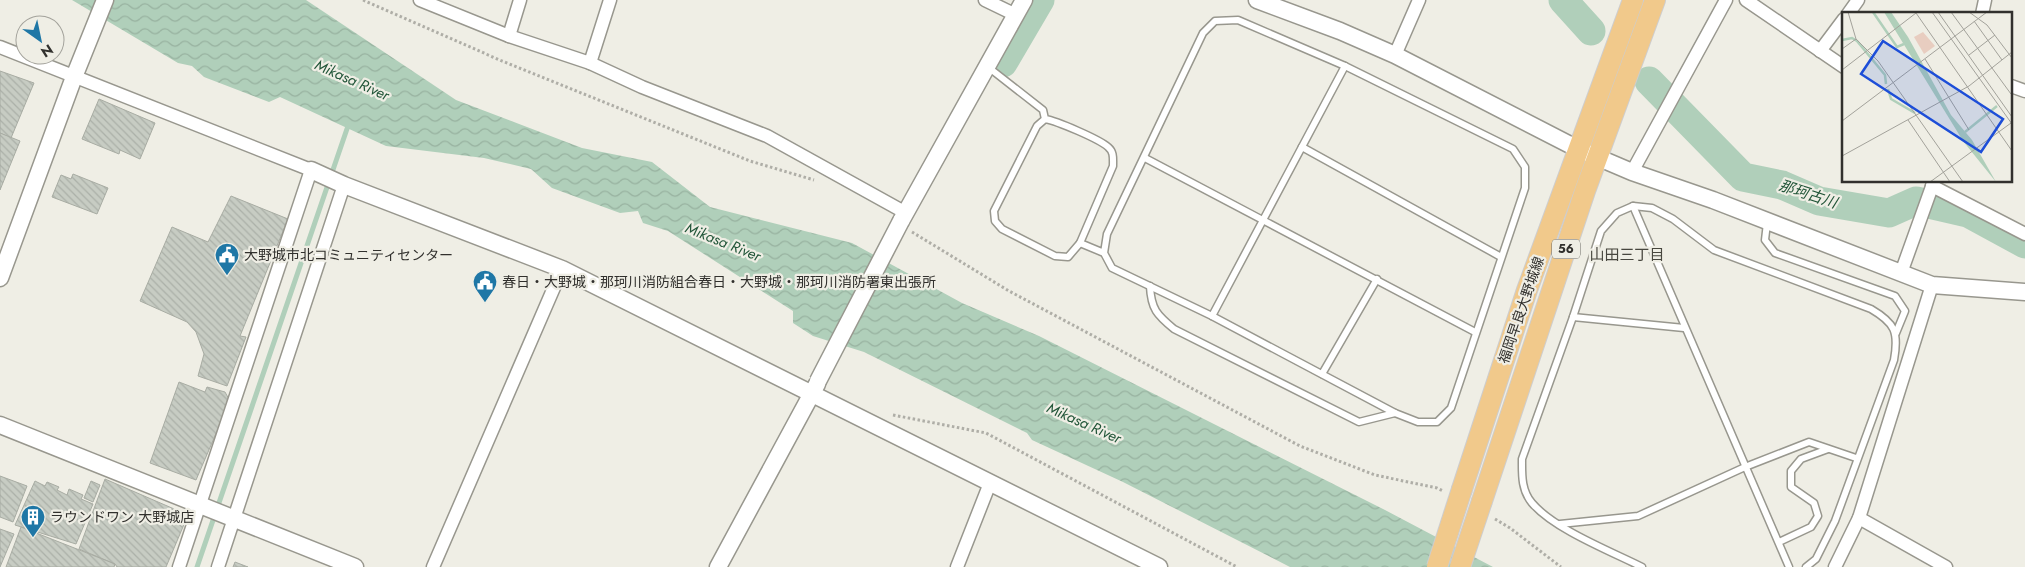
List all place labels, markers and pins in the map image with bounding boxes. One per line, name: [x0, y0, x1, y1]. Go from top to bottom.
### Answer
public building icon: 大野城市北コミュニティセンター: [214, 242, 240, 276]
place label: 大野城市北コミュニティセンター: [244, 245, 453, 265]
public building icon: 春日・大野城・那珂川消防組合春日・大野城・那珂川消防署東出張所: [472, 269, 498, 303]
place label: 春日・大野城・那珂川消防組合春日・大野城・那珂川消防署東出張所: [502, 272, 936, 292]
building icon: ラウンドワン 大野城店: [20, 504, 46, 538]
place label: ラウンドワン 大野城店: [50, 507, 194, 527]

